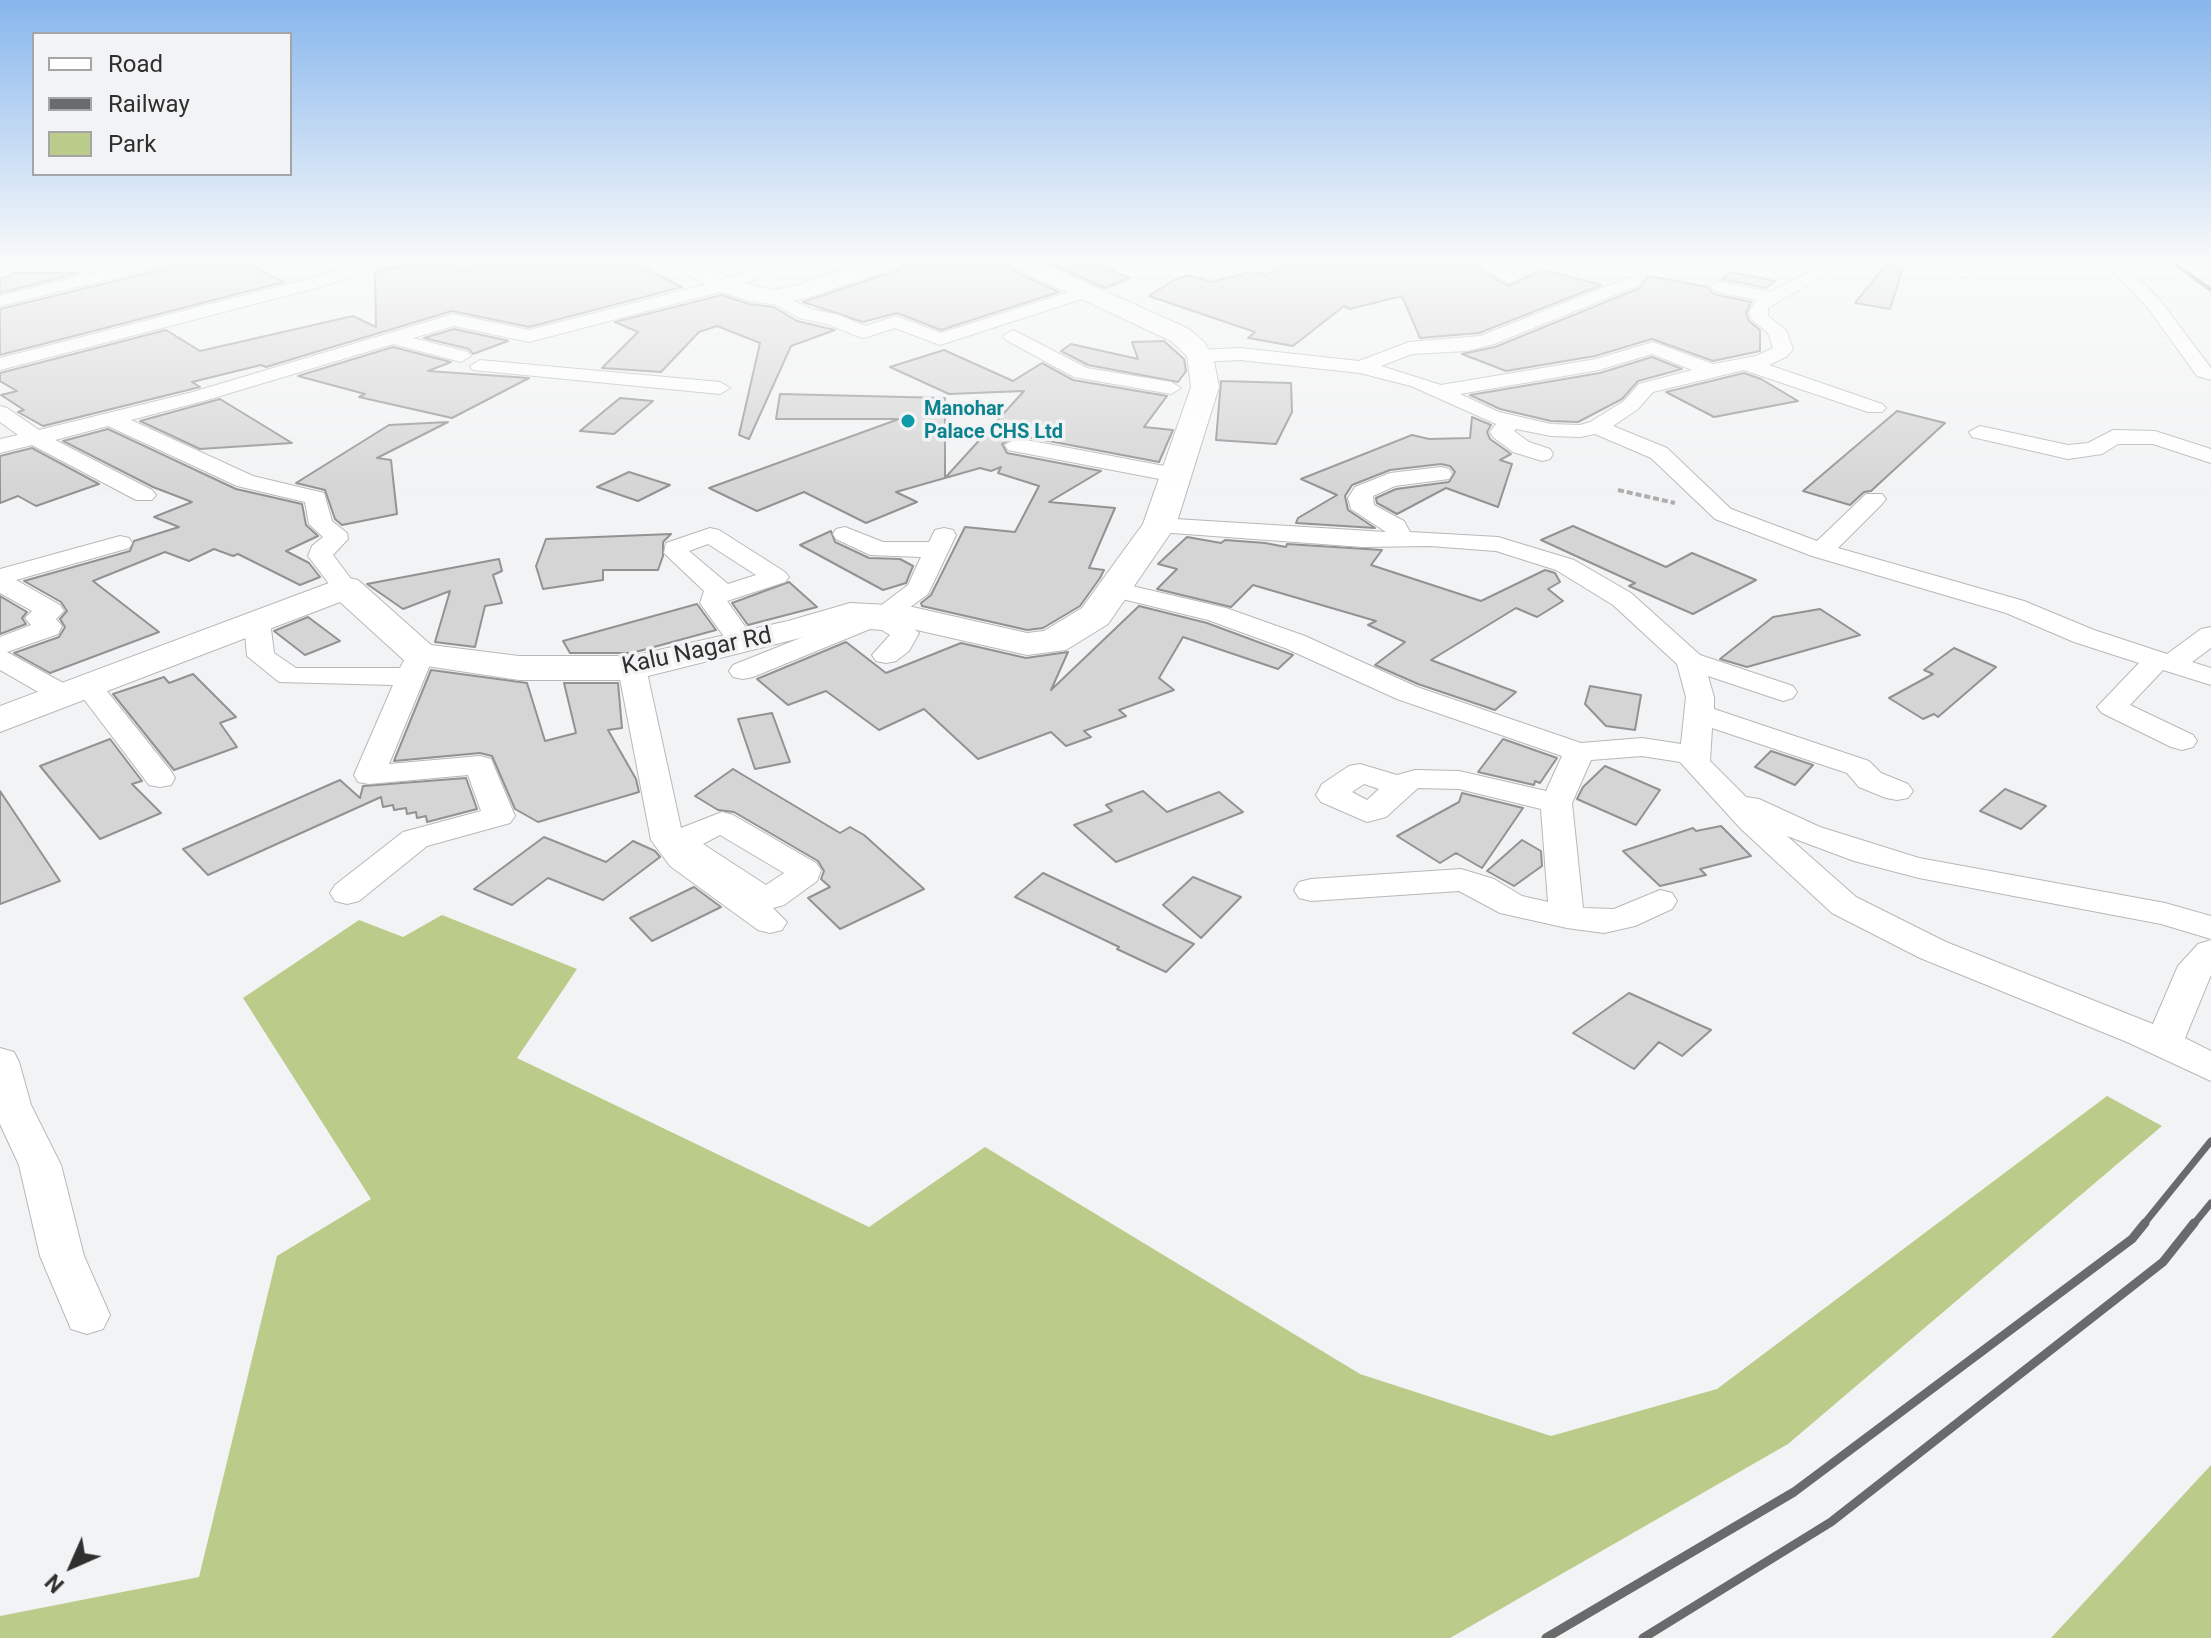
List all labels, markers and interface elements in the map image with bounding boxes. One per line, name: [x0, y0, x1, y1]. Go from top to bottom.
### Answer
legend: [32, 32, 292, 176]
text: Road: [108, 50, 163, 78]
text: Railway: [108, 90, 190, 118]
text: Park: [108, 130, 156, 158]
place label: Manohar Palace CHS Ltd: [924, 398, 1063, 445]
marker: Manohar Palace CHS Ltd: [899, 412, 917, 430]
street label: Kalu Nagar Rd: [620, 622, 774, 682]
north arrow: [32, 1526, 112, 1606]
text: N: [40, 1569, 69, 1598]

